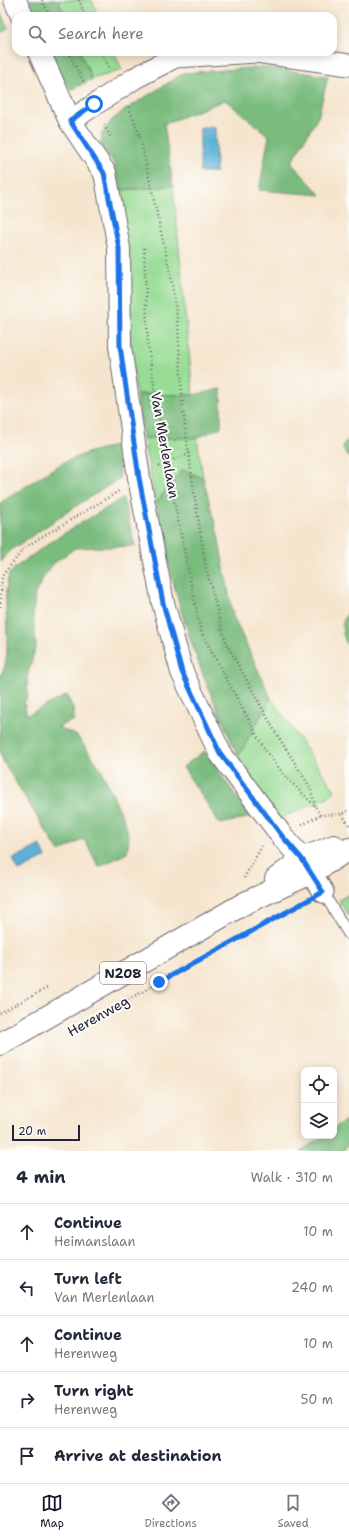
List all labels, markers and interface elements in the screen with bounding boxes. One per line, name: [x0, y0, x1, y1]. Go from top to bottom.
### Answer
search box: [12, 12, 337, 56]
icon: search: [26, 23, 48, 45]
text: Search here: [58, 24, 144, 44]
route start: [85, 95, 103, 113]
street label: Van Merlenlaan: [147, 390, 183, 500]
road number: N208: [100, 962, 146, 984]
route end: [150, 973, 168, 991]
street label: Herenweg: [64, 992, 132, 1040]
map controls: [301, 1067, 337, 1139]
button: locate: [301, 1067, 337, 1103]
button: layers: [301, 1103, 337, 1139]
scale bar: [12, 1123, 80, 1142]
text: 20 m: [18, 1124, 46, 1139]
text: 4 min: [16, 1166, 66, 1188]
text: Walk · 310 m: [251, 1169, 333, 1186]
text: Continue: [54, 1213, 122, 1233]
icon: ahead: [16, 1221, 38, 1243]
text: 10 m: [303, 1223, 333, 1240]
text: Heimanslaan: [54, 1233, 135, 1250]
text: Turn left: [54, 1269, 122, 1289]
icon: left: [16, 1277, 38, 1299]
text: 240 m: [291, 1279, 333, 1296]
text: Van Merlenlaan: [54, 1289, 154, 1306]
text: Continue: [54, 1325, 122, 1345]
icon: ahead: [16, 1333, 38, 1355]
text: 10 m: [303, 1335, 333, 1352]
text: Herenweg: [54, 1345, 117, 1362]
text: Turn right: [54, 1381, 134, 1401]
icon: right: [16, 1389, 38, 1411]
text: 50 m: [300, 1391, 333, 1408]
text: Herenweg: [54, 1401, 117, 1418]
icon: arrive: [16, 1445, 38, 1467]
text: Arrive at destination: [54, 1446, 222, 1466]
tab: Map: [40, 1492, 64, 1531]
tab: Directions: [144, 1492, 197, 1531]
tab: Saved: [277, 1492, 309, 1531]

